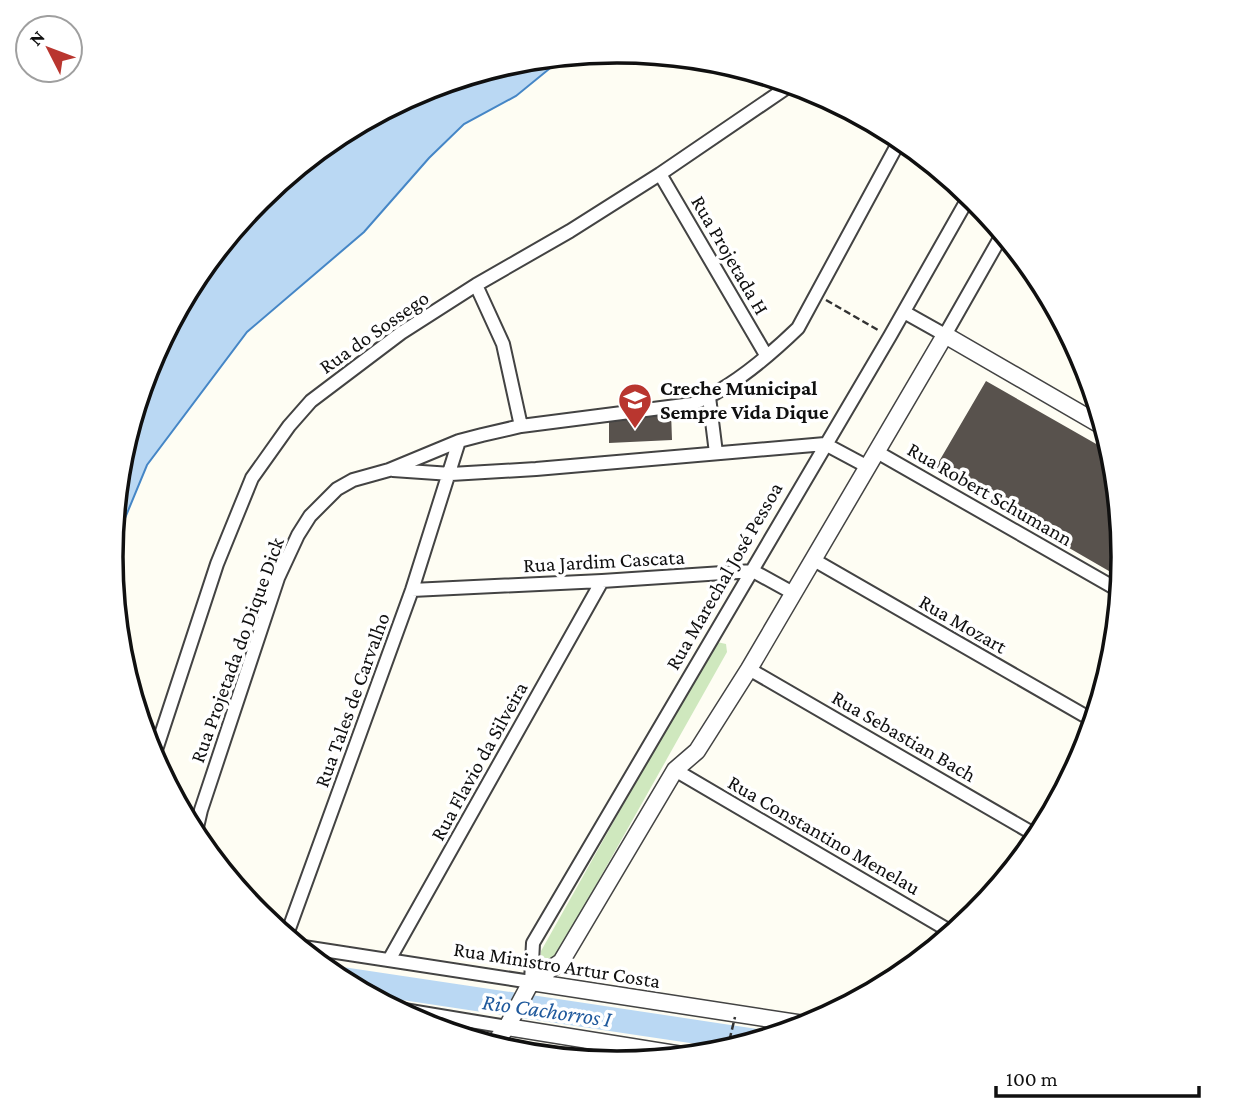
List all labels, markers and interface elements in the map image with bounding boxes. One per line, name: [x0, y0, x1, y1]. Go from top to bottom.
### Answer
north arrow: [14, 14, 84, 84]
text: N: [25, 26, 49, 50]
street label: Rua Projetada H: [686, 191, 774, 319]
street label: Rua do Sossego: [315, 285, 433, 379]
place label: Creche Municipal Sempre Vida Dique: [660, 376, 829, 424]
school or university icon: Creche Municipal Sempre Vida Dique: [616, 381, 654, 430]
street label: Rua Robert Schumann: [903, 437, 1077, 551]
street label: Rua Marechal José Pessoa: [660, 478, 788, 674]
street label: Rua Projetada do Dique Dick: [185, 534, 289, 766]
street label: Rua Jardim Cascata: [523, 545, 686, 577]
street label: Rua Mozart: [915, 589, 1012, 659]
street label: Rua Tales de Carvalho: [309, 610, 395, 790]
street label: Rua Flavio da Silveira: [425, 677, 533, 845]
street label: Rua Sebastian Bach: [828, 685, 980, 787]
street label: Rua Constantino Menelau: [724, 770, 924, 900]
street label: Rua Ministro Artur Costa: [452, 937, 662, 993]
water label: Rio Cachorros I: [481, 988, 614, 1032]
scale bar: [996, 1054, 1199, 1098]
text: 100 m: [1006, 1067, 1058, 1091]

